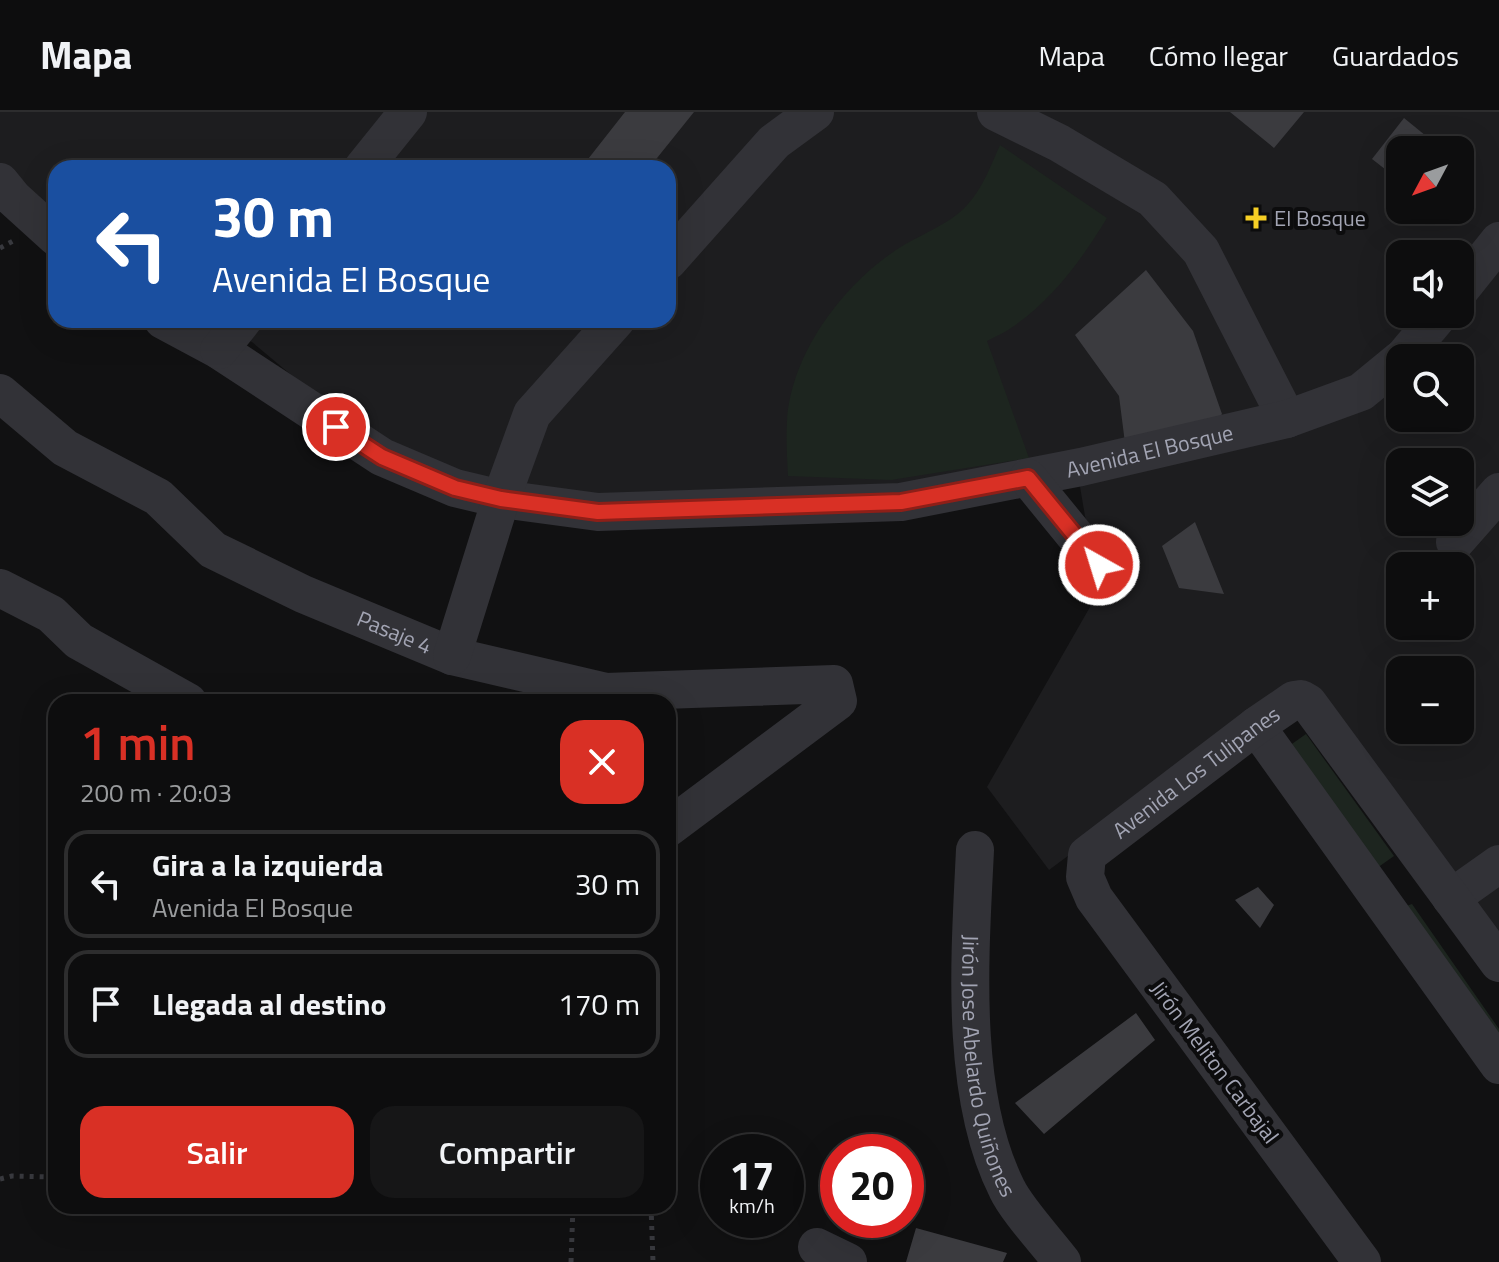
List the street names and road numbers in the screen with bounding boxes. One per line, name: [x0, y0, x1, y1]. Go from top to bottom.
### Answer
street label: Avenida El Bosque: [1063, 415, 1236, 486]
street label: Pasaje 4: [352, 601, 437, 663]
street label: Avenida Los Tulipanes: [1105, 697, 1287, 847]
street label: Jirón Jose Abelardo Quiñones: [953, 934, 1025, 1203]
street label: Jirón Meliton Carbajal: [1142, 973, 1288, 1151]

